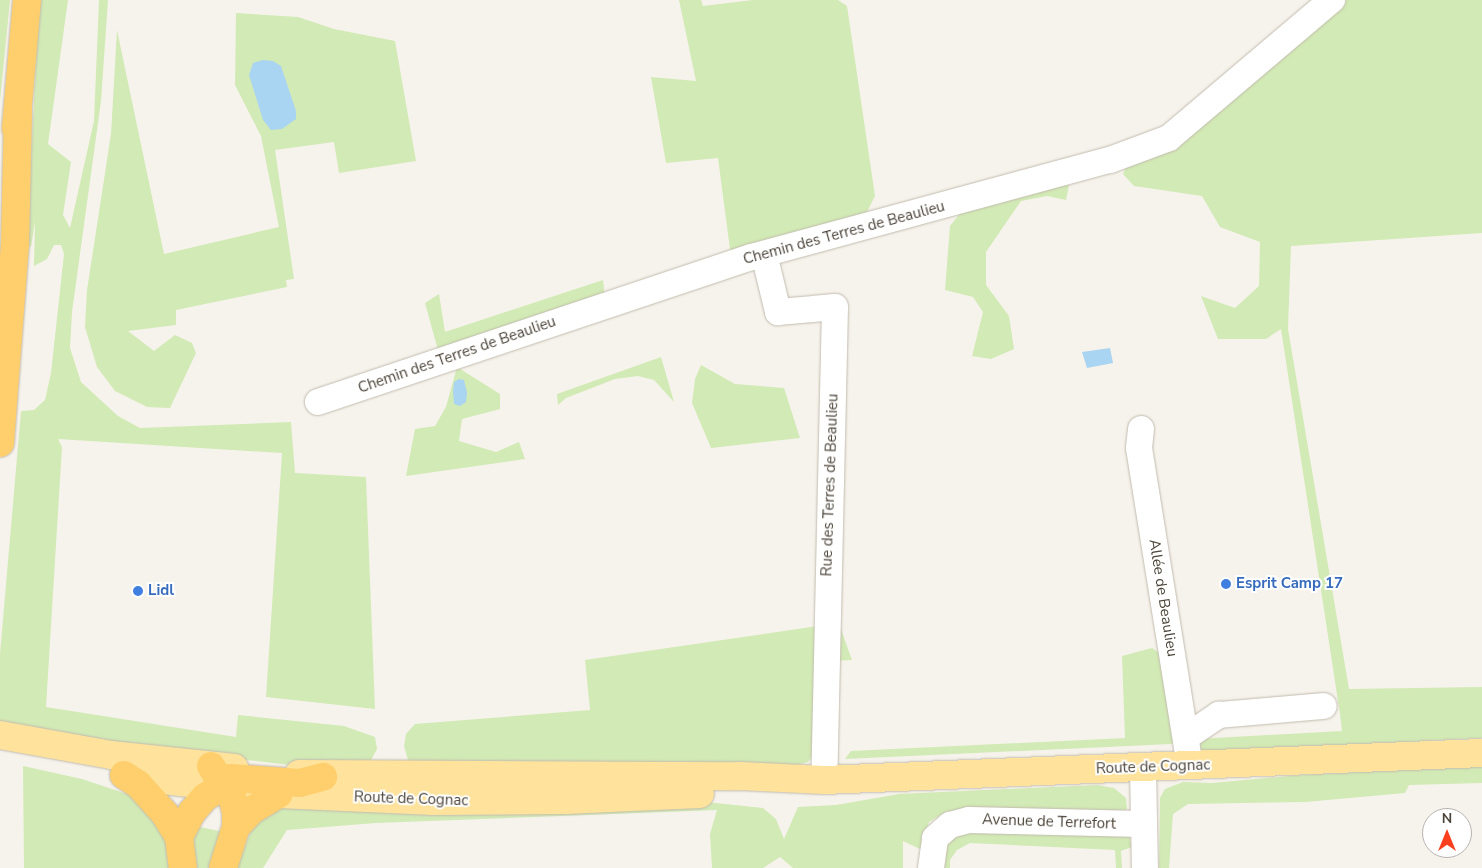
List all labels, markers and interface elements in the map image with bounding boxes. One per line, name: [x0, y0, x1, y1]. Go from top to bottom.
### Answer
street label: Chemin des Terres de Beaulieu: [741, 197, 947, 269]
street label: Chemin des Terres de Beaulieu: [356, 313, 558, 397]
street label: Rue des Terres de Beaulieu: [818, 393, 842, 577]
street label: Allée de Beaulieu: [1145, 538, 1181, 658]
place label: Esprit Camp 17: [1236, 575, 1343, 593]
marker: Esprit Camp 17: [1220, 578, 1232, 590]
place label: Lidl: [148, 582, 174, 600]
marker: Lidl: [132, 585, 144, 597]
street label: Route de Cognac: [1096, 756, 1210, 778]
street label: Route de Cognac: [354, 788, 468, 810]
north arrow: [1422, 808, 1472, 858]
text: N: [1442, 809, 1452, 828]
street label: Avenue de Terrefort: [982, 811, 1116, 833]

